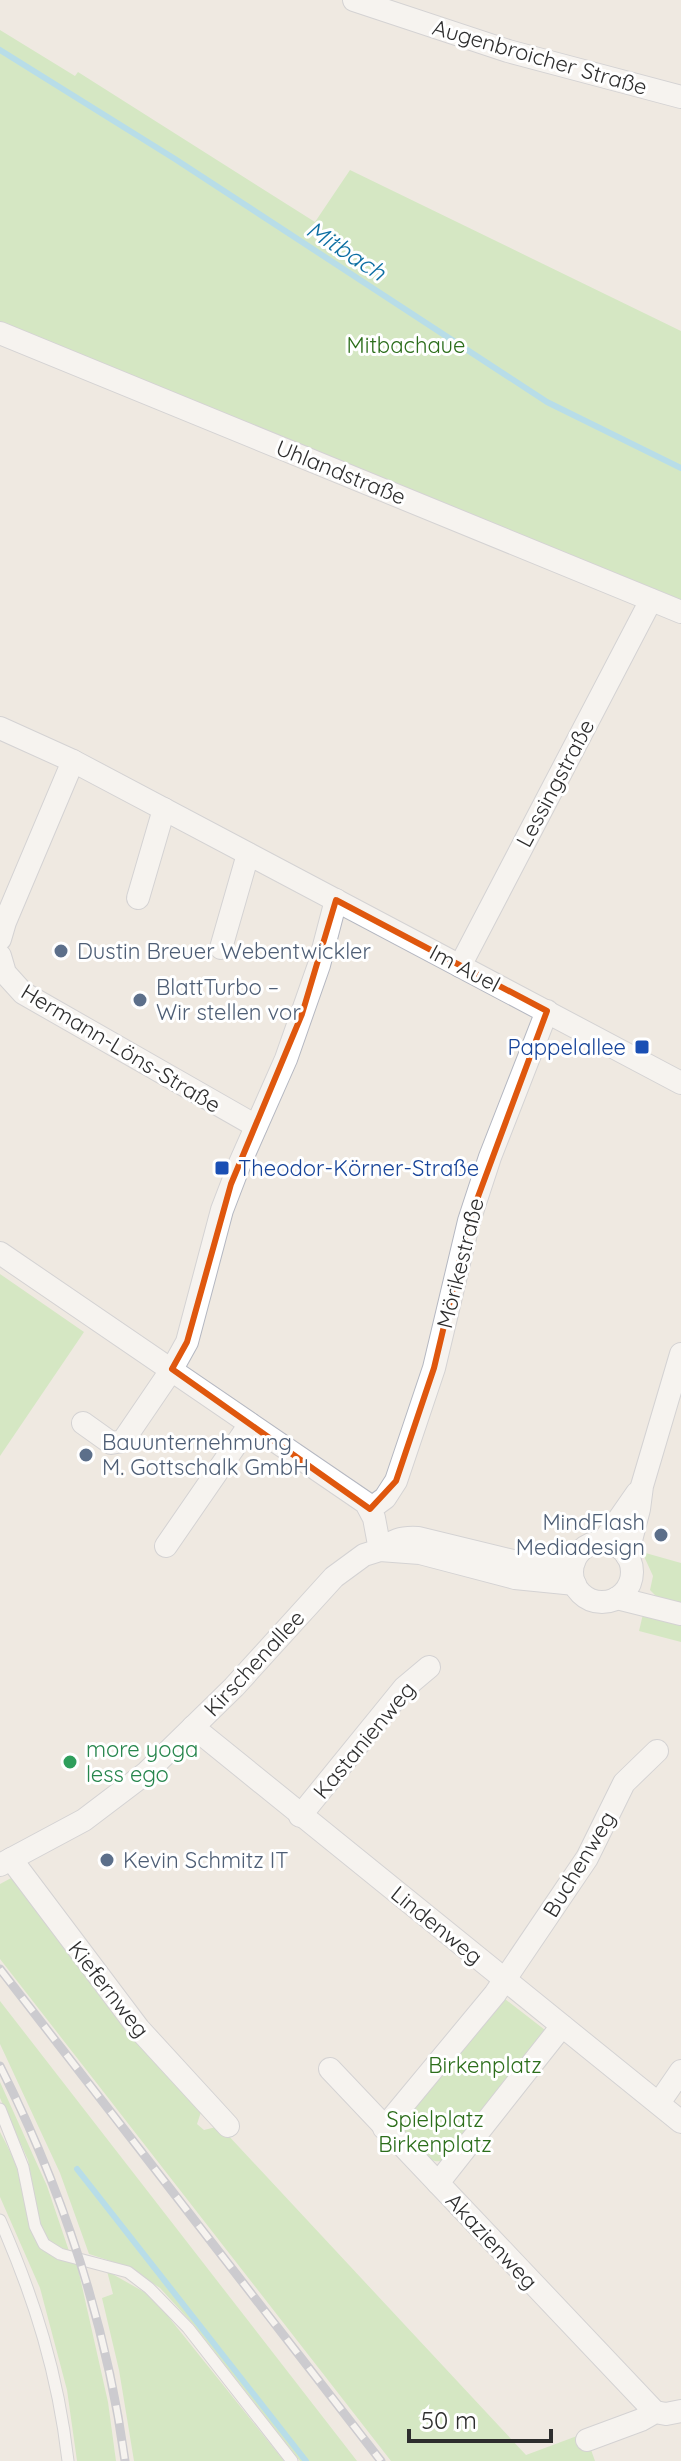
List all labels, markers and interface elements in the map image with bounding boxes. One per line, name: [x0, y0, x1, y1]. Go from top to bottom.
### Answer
street label: Augenbroicher Straße: [429, 13, 651, 101]
water label: Mitbach: [301, 214, 392, 287]
park label: Mitbachaue: [347, 331, 465, 359]
street label: Uhlandstraße: [272, 433, 410, 511]
street label: Lessingstraße: [510, 714, 600, 852]
place label: Dustin Breuer Webentwickler: [77, 937, 371, 965]
street label: Im Auel: [425, 938, 505, 998]
marker: Dustin Breuer Webentwickler: [52, 942, 70, 960]
place label: BlattTurbo – Wir stellen vor: [156, 973, 301, 1026]
street label: Hermann-Löns-Straße: [16, 977, 226, 1119]
marker: BlattTurbo – Wir stellen vor: [131, 991, 149, 1009]
place label: Pappelallee: [507, 1033, 626, 1061]
marker: Pappelallee: [633, 1038, 651, 1056]
place label: Theodor-Körner-Straße: [238, 1154, 479, 1182]
marker: Theodor-Körner-Straße: [213, 1159, 231, 1177]
street label: Mörikestraße: [430, 1195, 490, 1331]
place label: Bauunternehmung M. Gottschalk GmbH: [102, 1428, 309, 1481]
marker: Bauunternehmung M. Gottschalk GmbH: [77, 1446, 95, 1464]
place label: MindFlash Mediadesign: [516, 1508, 645, 1561]
marker: MindFlash Mediadesign: [652, 1526, 670, 1544]
street label: Kirschenallee: [198, 1604, 310, 1722]
street label: Kastanienweg: [307, 1676, 421, 1804]
place label: more yoga less ego: [86, 1735, 198, 1788]
marker: more yoga less ego: [61, 1753, 79, 1771]
street label: Buchenweg: [536, 1806, 622, 1922]
place label: Kevin Schmitz IT: [123, 1846, 289, 1874]
marker: Kevin Schmitz IT: [98, 1851, 116, 1869]
street label: Lindenweg: [385, 1879, 489, 1971]
street label: Kiefernweg: [62, 1935, 156, 2043]
park label: Birkenplatz: [428, 2051, 542, 2079]
park label: Spielplatz Birkenplatz: [378, 2105, 492, 2158]
street label: Akazienweg: [440, 2187, 544, 2295]
scale bar: [409, 2393, 551, 2443]
text: 50 m: [421, 2405, 477, 2435]

